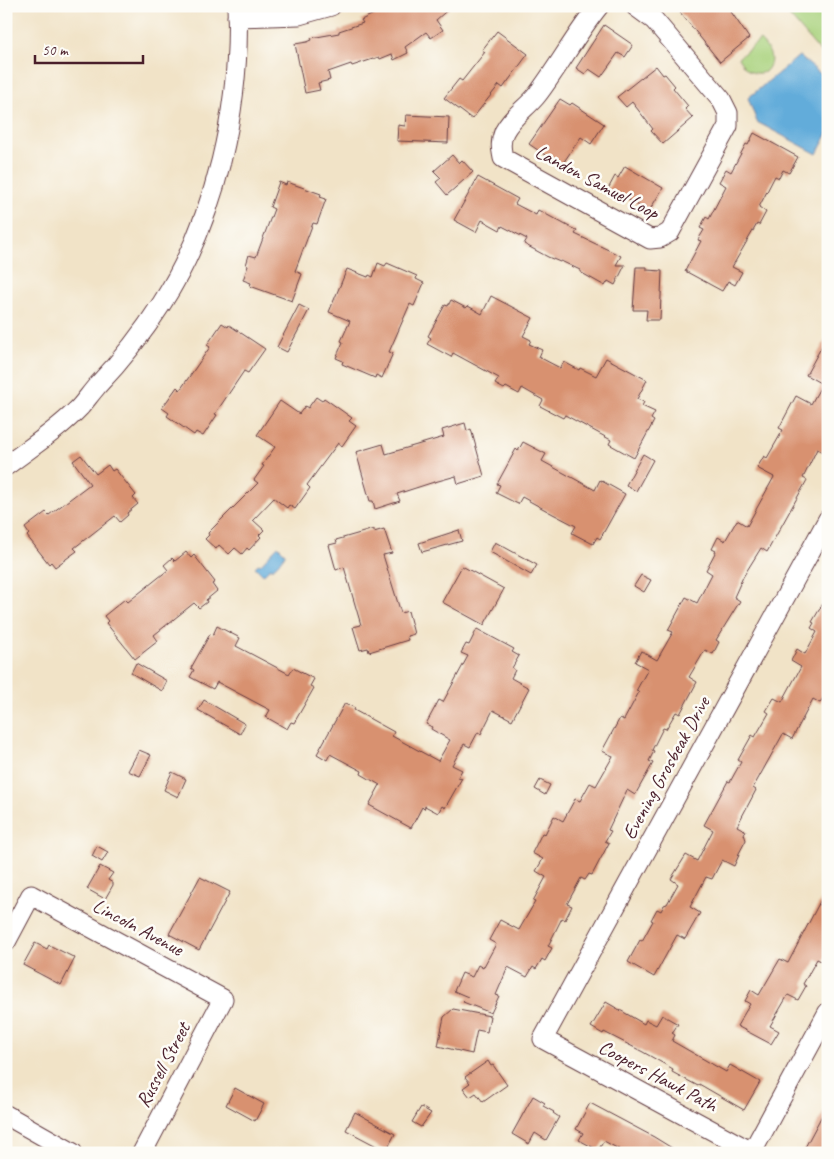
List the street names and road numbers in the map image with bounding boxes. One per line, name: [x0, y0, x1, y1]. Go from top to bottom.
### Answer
street label: Landon Samuel Loop: [531, 139, 664, 226]
street label: Evening Grosbeak Drive: [617, 691, 716, 844]
street label: Lincoln Avenue: [89, 893, 189, 962]
street label: Russell Street: [130, 1016, 197, 1112]
street label: Coopers Hawk Path: [594, 1034, 723, 1119]

